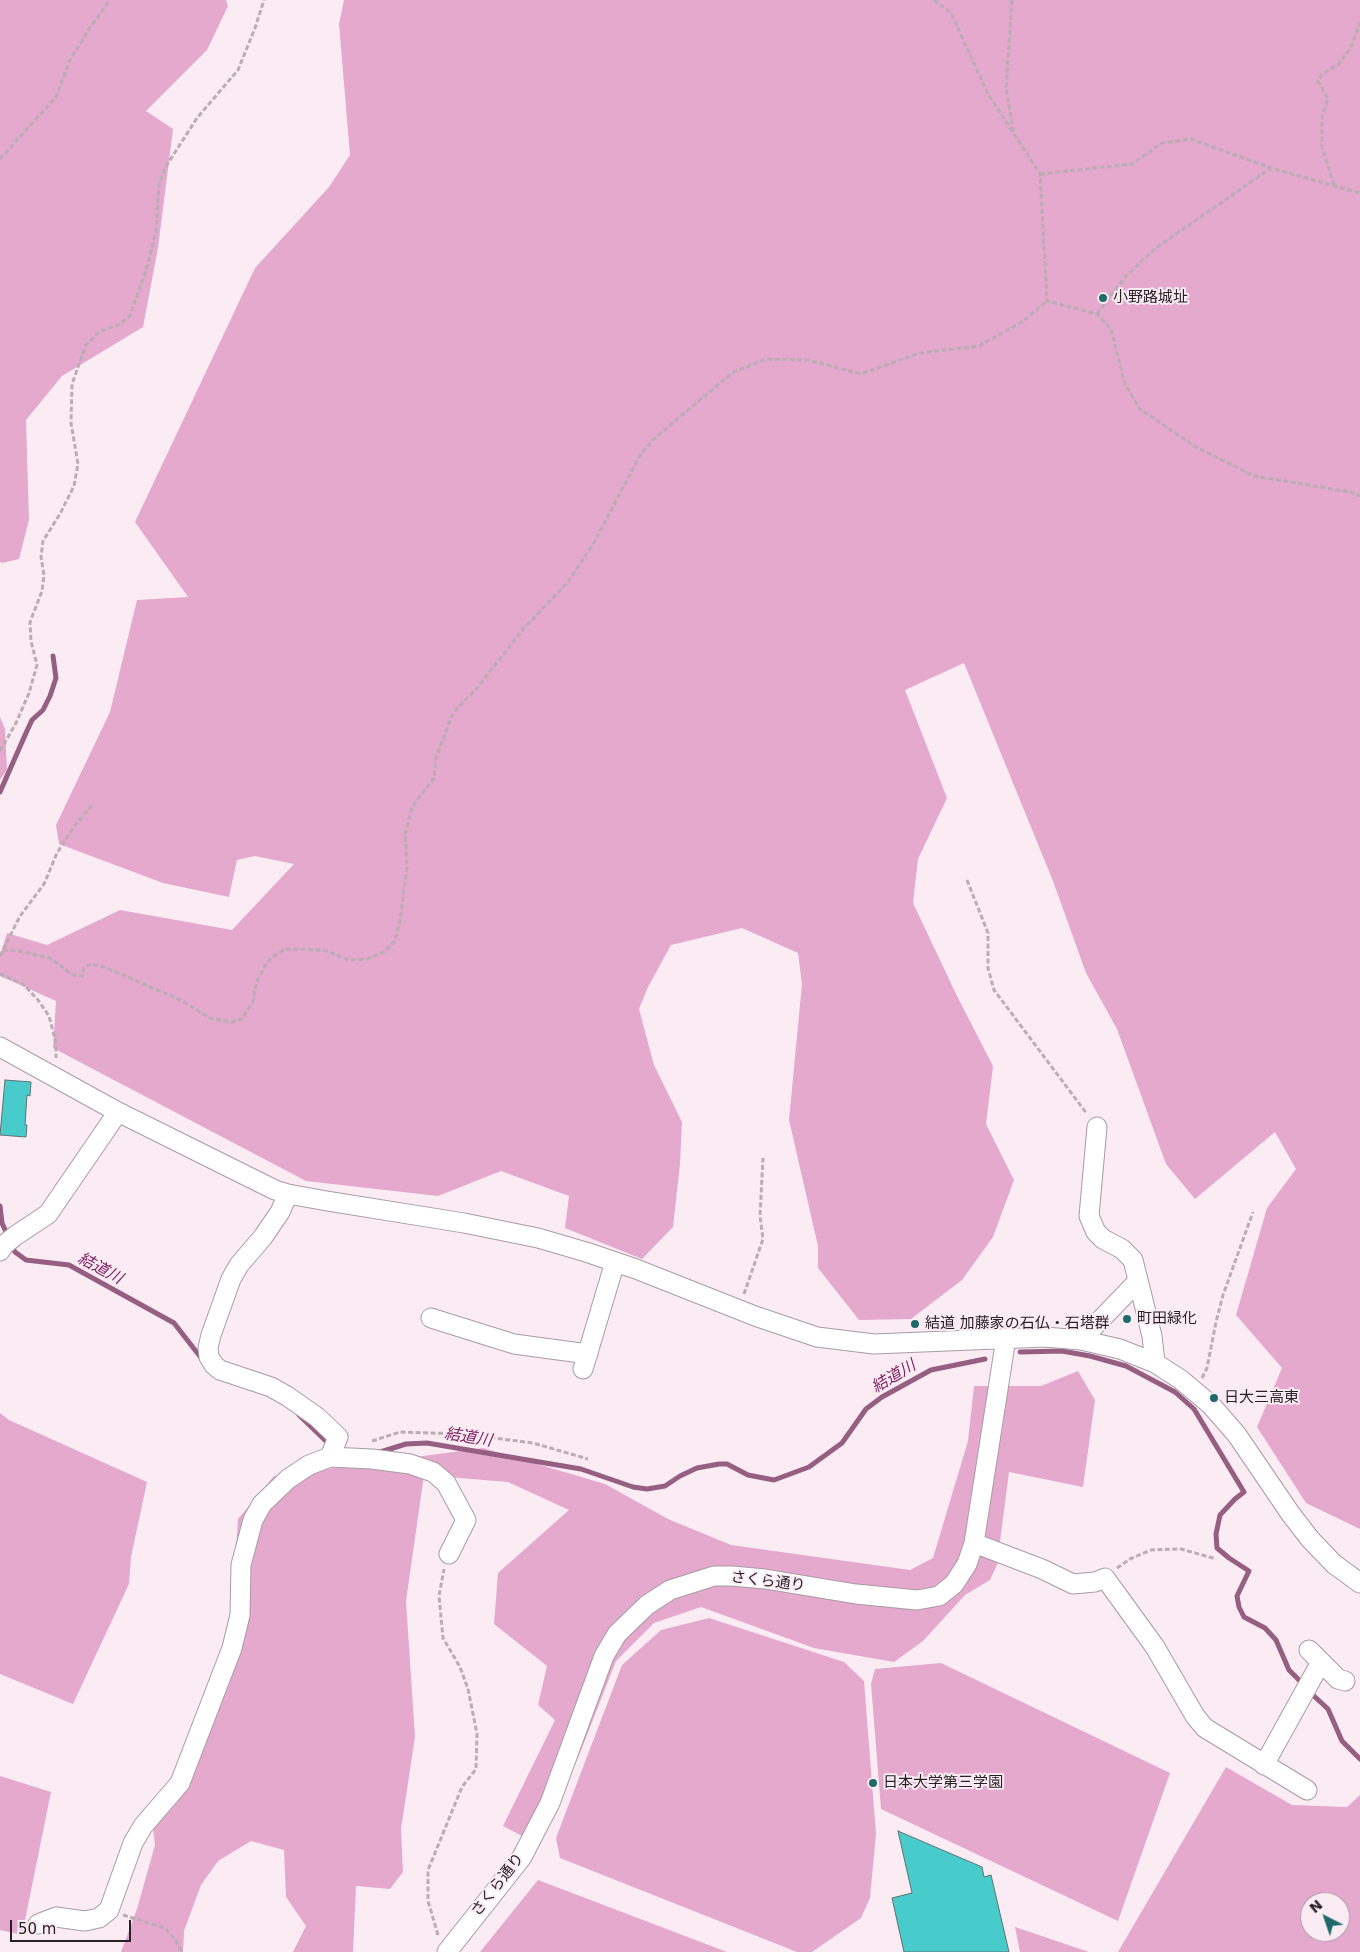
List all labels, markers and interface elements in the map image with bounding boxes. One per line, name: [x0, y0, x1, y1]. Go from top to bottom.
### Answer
place label: 小野路城址: [1113, 289, 1188, 307]
marker: 小野路城址: [1097, 292, 1109, 304]
water label: 結道川: [74, 1249, 126, 1289]
place label: 町田緑化: [1137, 1310, 1197, 1328]
marker: 町田緑化: [1121, 1313, 1133, 1325]
place label: 結道 加藤家の石仏・石塔群: [925, 1315, 1110, 1333]
marker: 結道 加藤家の石仏・石塔群: [909, 1318, 921, 1330]
water label: 結道川: [868, 1356, 920, 1398]
place label: 日大三高東: [1224, 1389, 1299, 1407]
marker: 日大三高東: [1208, 1392, 1220, 1404]
water label: 結道川: [443, 1425, 493, 1451]
street label: さくら通り: [730, 1568, 806, 1596]
place label: 日本大学第三学園: [883, 1774, 1003, 1792]
marker: 日本大学第三学園: [867, 1777, 879, 1789]
street label: さくら通り: [468, 1850, 528, 1920]
north arrow: [1300, 1892, 1350, 1942]
text: N: [1306, 1897, 1325, 1916]
scale bar: [12, 1910, 134, 1942]
text: 50 m: [18, 1920, 56, 1938]

